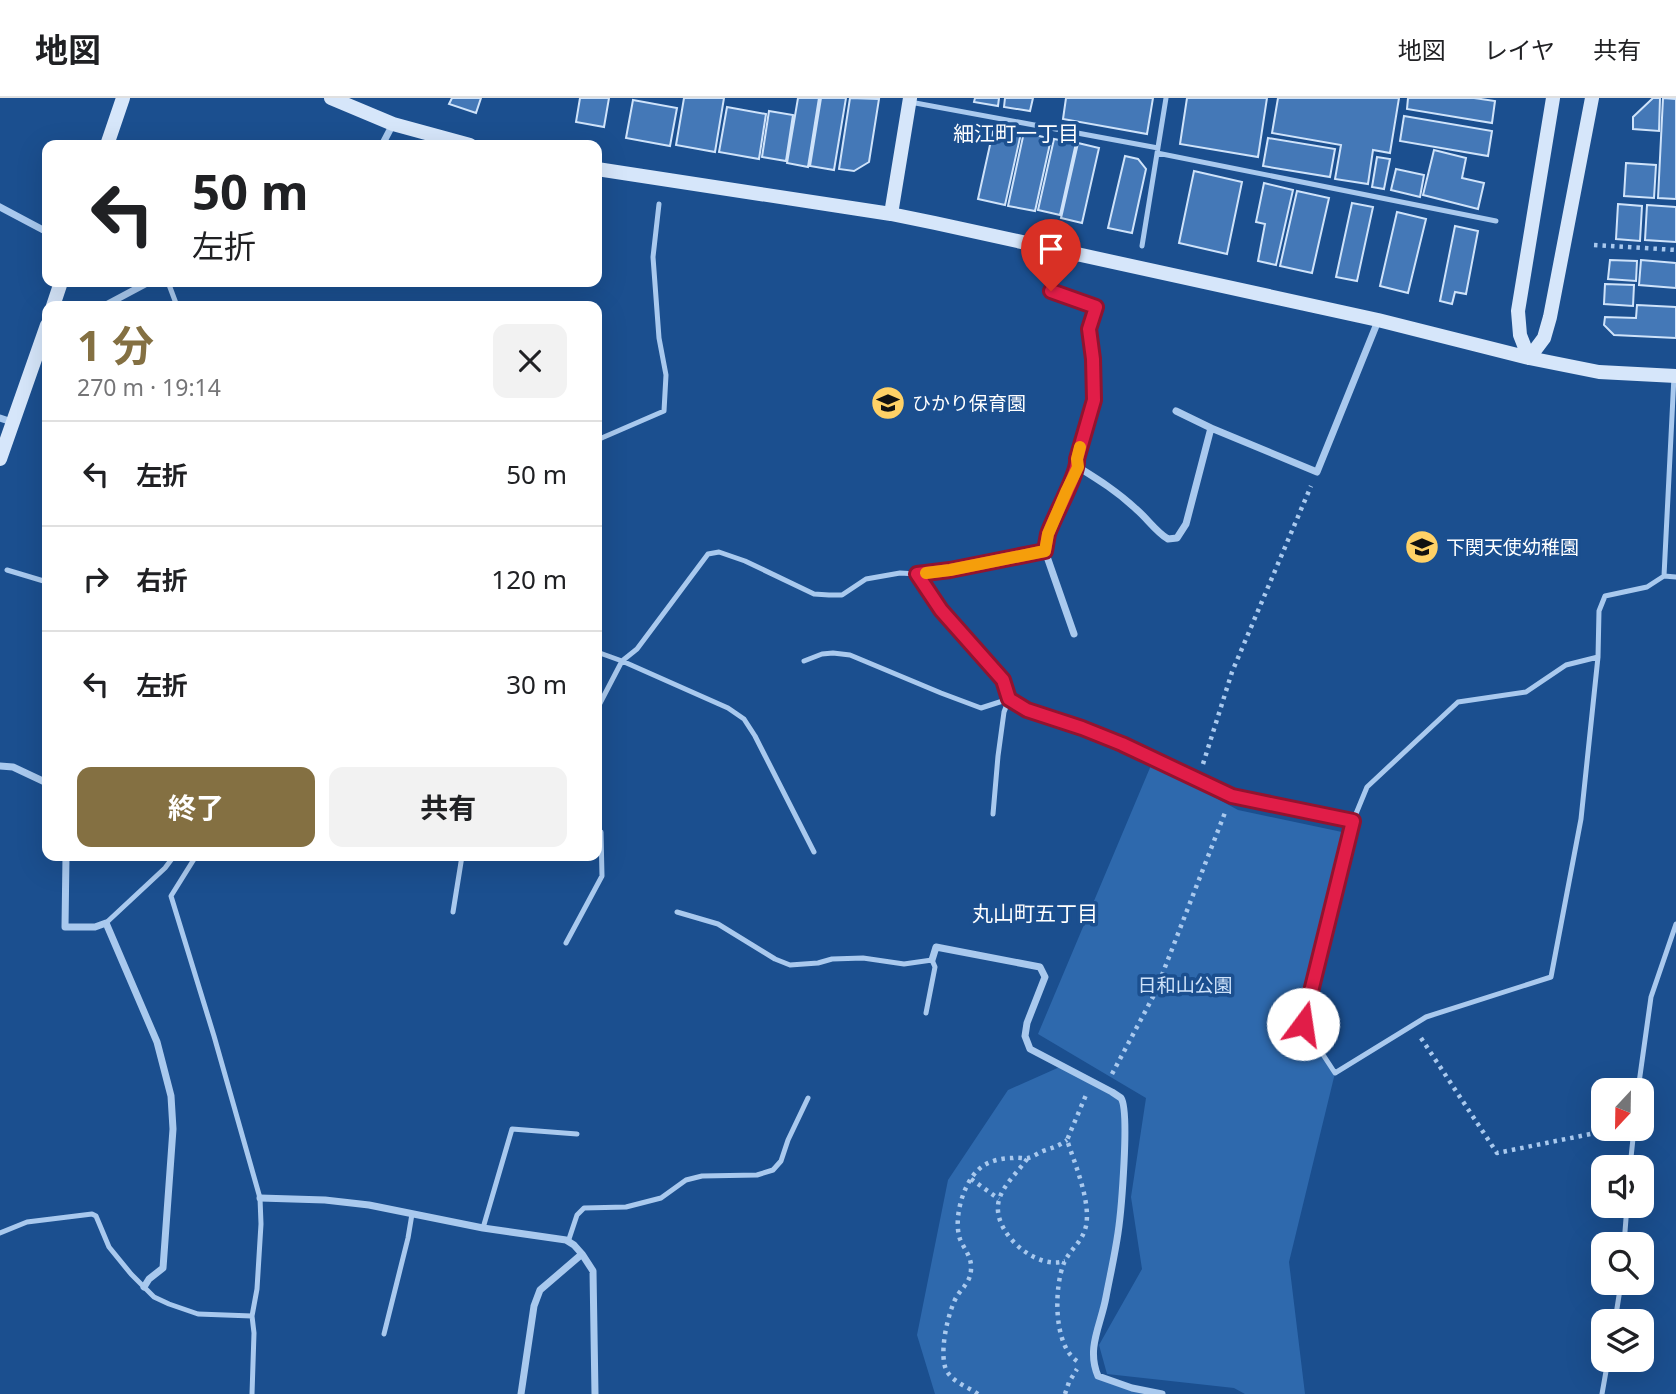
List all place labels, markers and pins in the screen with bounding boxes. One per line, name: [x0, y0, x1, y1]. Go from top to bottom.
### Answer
pin: [1021, 219, 1081, 291]
school or university icon: ひかり保育園: [869, 384, 907, 422]
place label: ひかり保育園: [912, 390, 1026, 416]
school or university icon: 下関天使幼稚園: [1403, 528, 1441, 566]
place label: 下関天使幼稚園: [1446, 534, 1579, 560]

